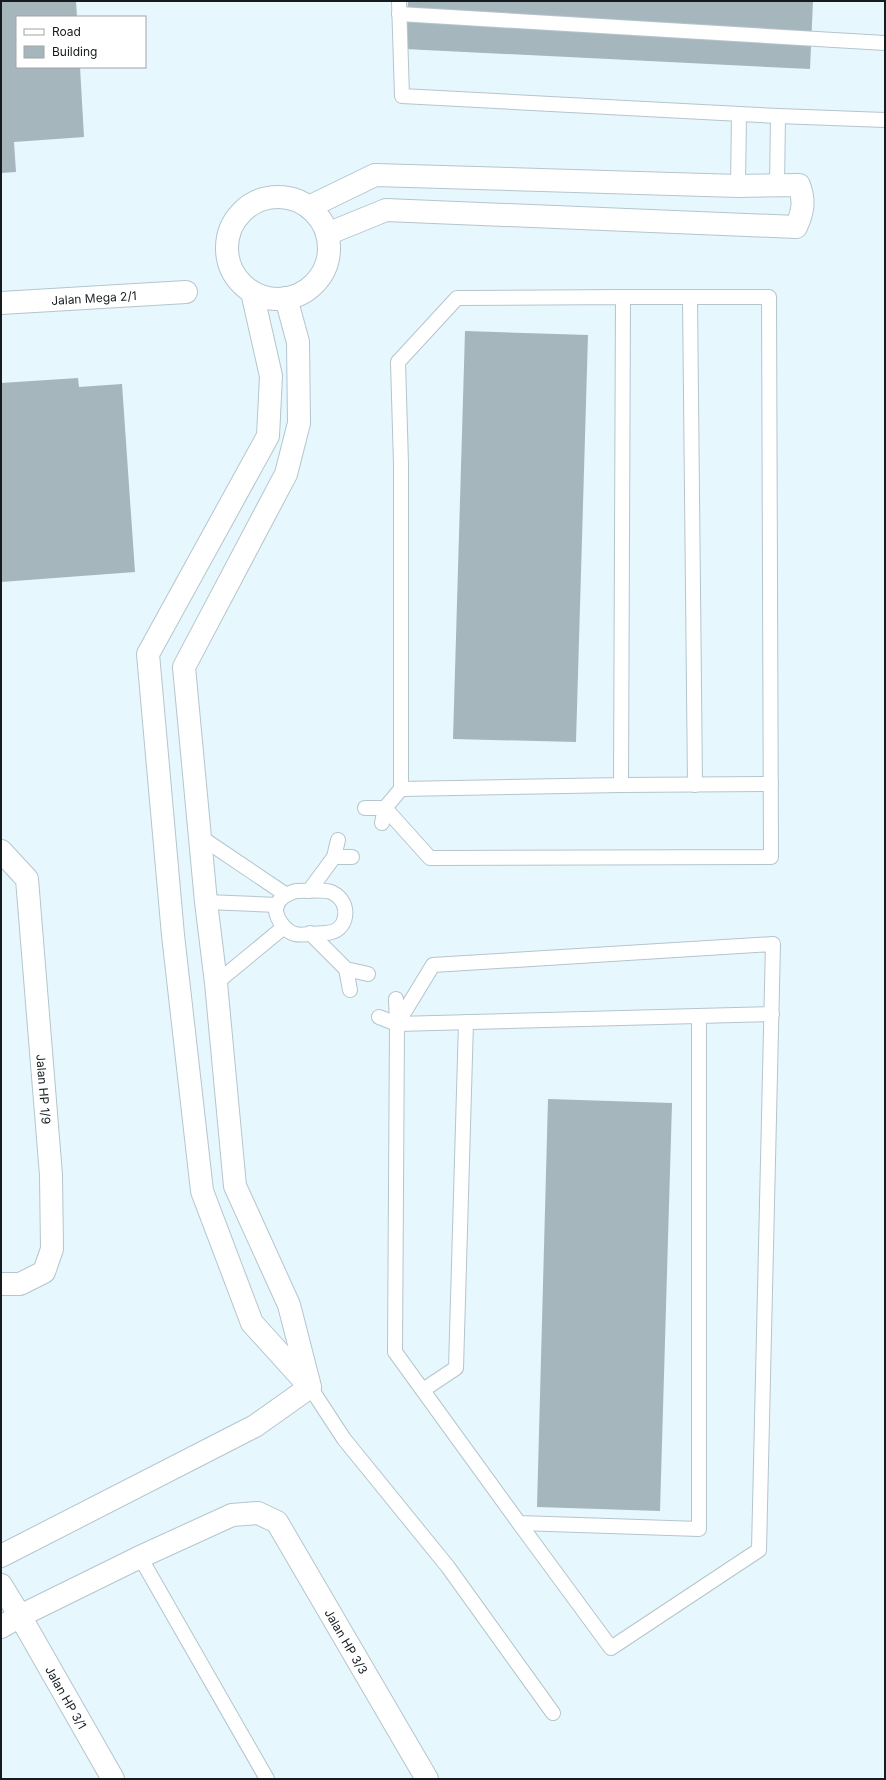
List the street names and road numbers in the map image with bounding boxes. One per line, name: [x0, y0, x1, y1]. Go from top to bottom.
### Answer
street label: Jalan Mega 2/1: [51, 287, 137, 308]
street label: Jalan HP 1/9: [34, 1053, 54, 1125]
street label: Jalan HP 3/3: [322, 1606, 371, 1677]
street label: Jalan HP 3/1: [42, 1663, 90, 1732]

